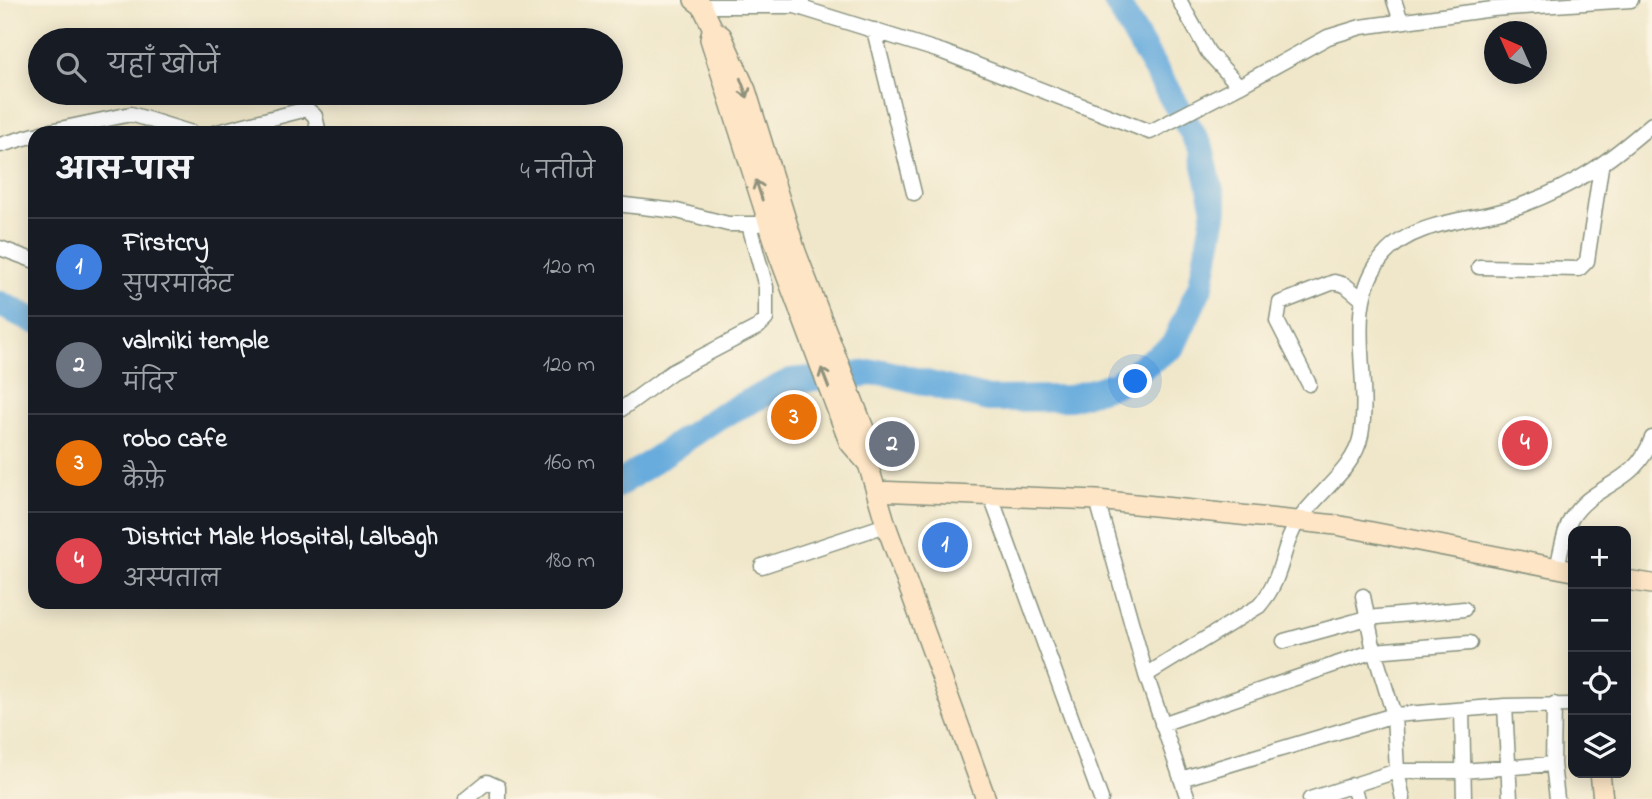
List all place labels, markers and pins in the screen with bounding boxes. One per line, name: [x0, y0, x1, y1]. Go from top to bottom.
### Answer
pin: 3: [771, 391, 817, 443]
pin: 4: [1502, 417, 1548, 469]
pin: 2: [869, 418, 915, 470]
pin: 1: [922, 519, 968, 571]

